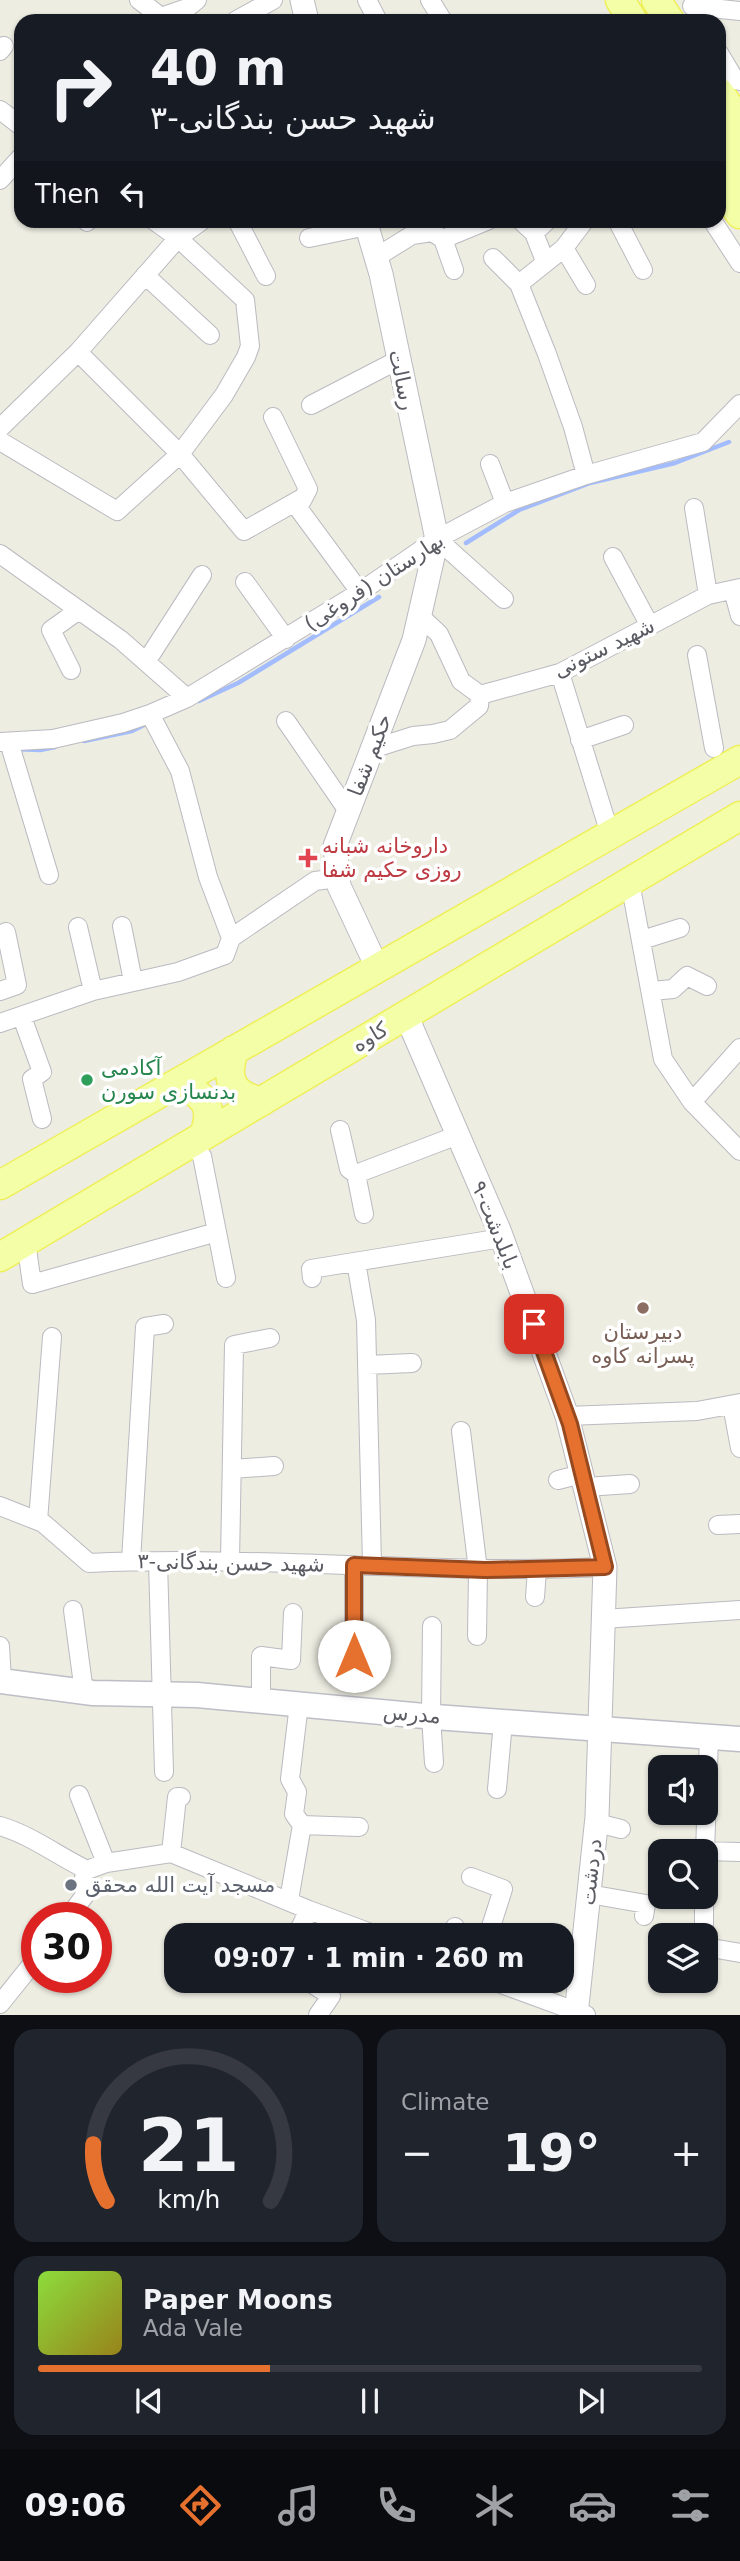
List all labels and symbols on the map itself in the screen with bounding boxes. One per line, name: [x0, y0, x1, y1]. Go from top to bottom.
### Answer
street label: رسالت: [384, 348, 420, 412]
street label: بهارستان (فروغی): [300, 528, 448, 636]
street label: شهید ستونی: [550, 613, 658, 683]
street label: حکیم شفا: [343, 710, 398, 800]
place label: داروخانه شبانه‌ روزی حکیم شفا: [322, 834, 462, 883]
marker: داروخانه شبانه‌ روزی حکیم شفا: [300, 850, 316, 866]
street label: کاوه: [348, 1017, 392, 1057]
place label: آکادمی بدنسازی سورن: [101, 1055, 236, 1104]
marker: آکادمی بدنسازی سورن: [79, 1072, 95, 1088]
street label: ۹-بابلدشت: [466, 1177, 524, 1273]
pin: [504, 1294, 564, 1354]
marker: دبیرستان پسرانه کاوه: [635, 1300, 651, 1316]
place label: دبیرستان پسرانه کاوه: [591, 1320, 695, 1368]
street label: ۳-شهید حسن بندگانی: [137, 1549, 325, 1577]
position arrow: [317, 1619, 391, 1693]
street label: مدرس: [382, 1700, 442, 1728]
street label: دردشت: [576, 1837, 606, 1907]
place label: مسجد آیت الله محقق: [85, 1872, 275, 1897]
marker: مسجد آیت الله محقق: [63, 1877, 79, 1893]
speed limit sign: 30: [21, 1902, 112, 1993]

